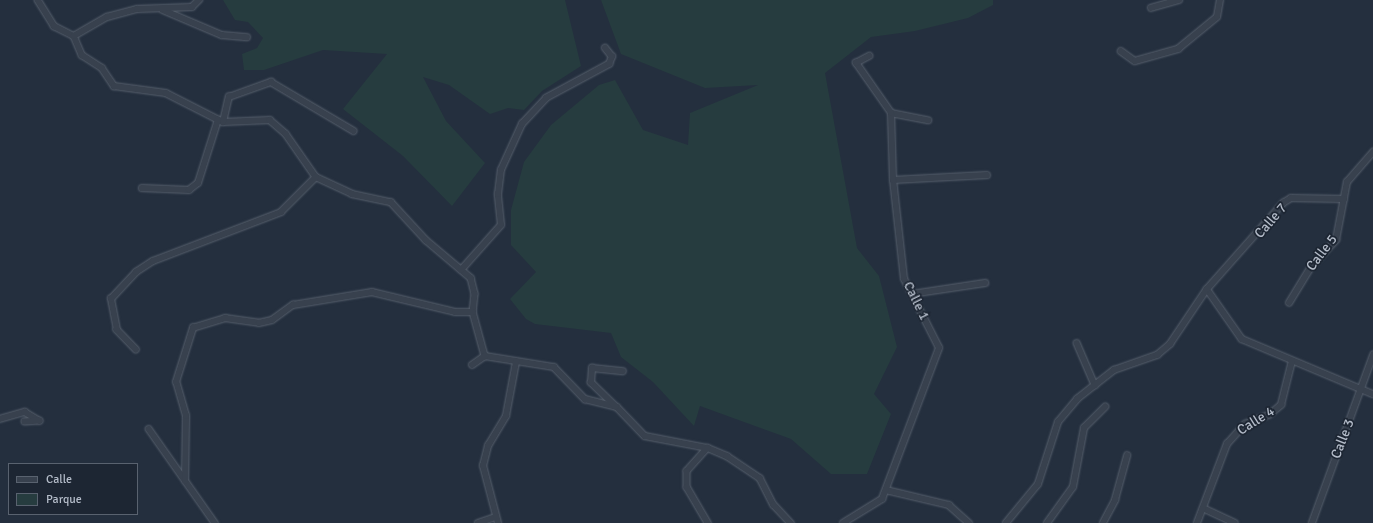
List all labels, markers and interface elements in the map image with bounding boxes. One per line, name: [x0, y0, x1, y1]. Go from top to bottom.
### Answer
street label: Calle 7: [1251, 200, 1291, 242]
street label: Calle 5: [1303, 232, 1341, 274]
street label: Calle 1: [899, 279, 933, 323]
street label: Calle 4: [1234, 403, 1278, 439]
street label: Calle 3: [1328, 417, 1358, 461]
legend: [8, 463, 138, 515]
text: Calle: [46, 472, 72, 487]
text: Parque: [46, 492, 82, 507]

